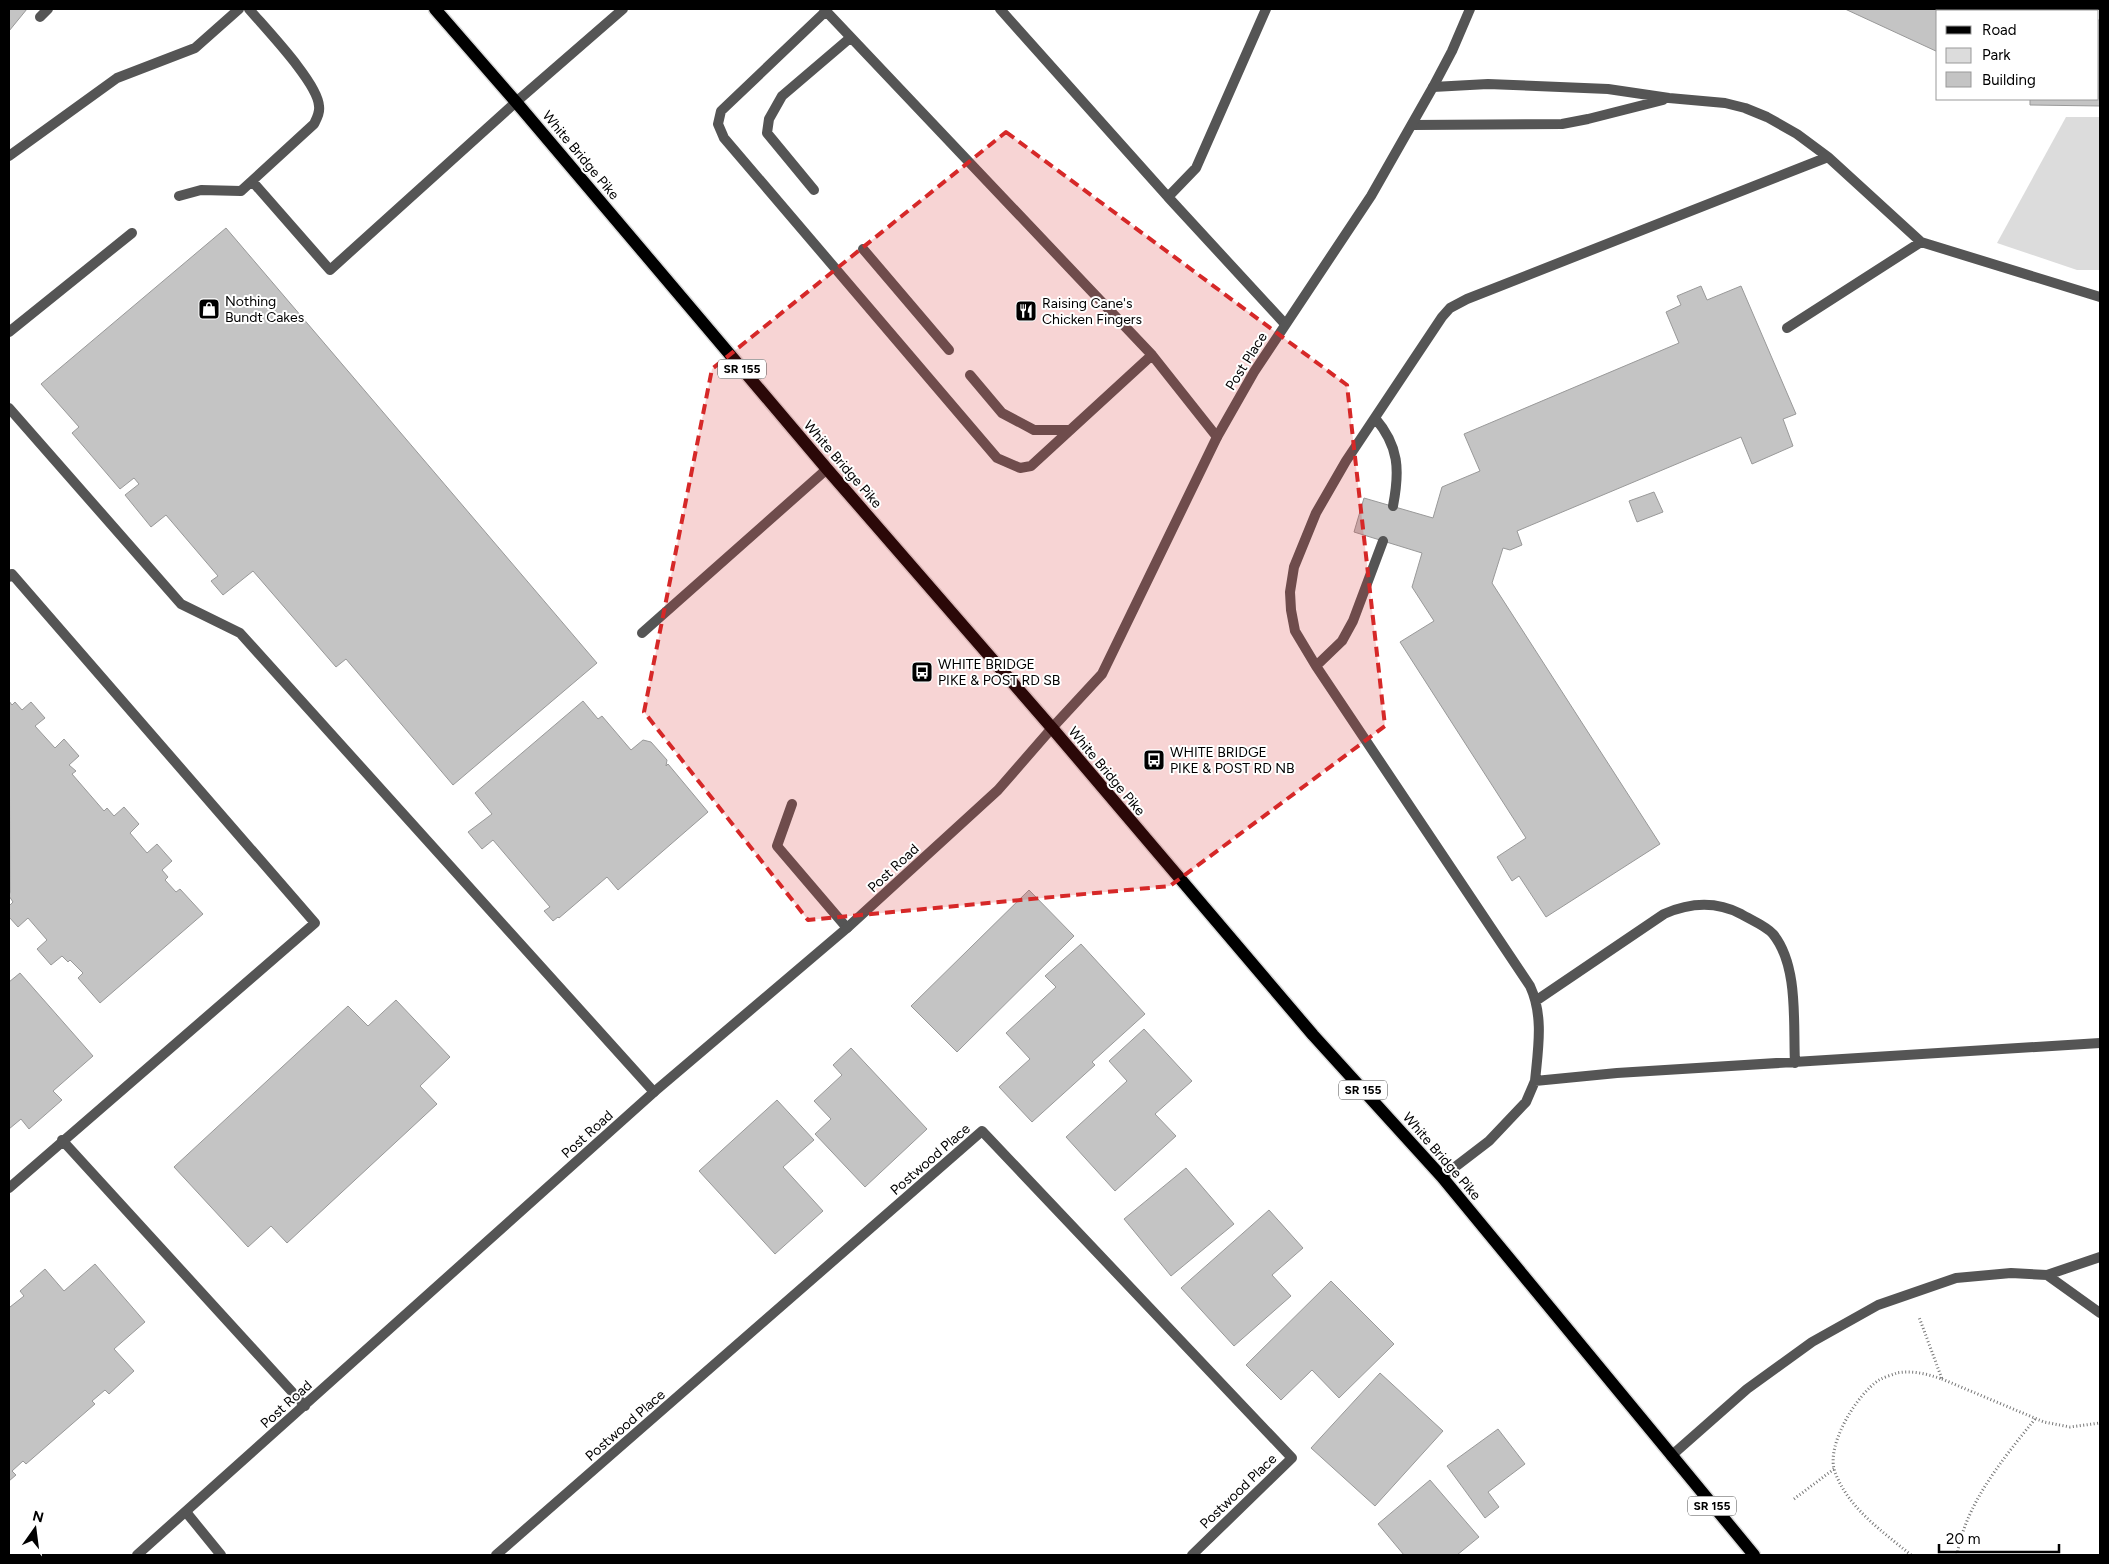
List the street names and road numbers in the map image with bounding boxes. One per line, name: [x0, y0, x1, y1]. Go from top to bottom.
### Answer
street label: White Bridge Pike: [539, 108, 623, 203]
street label: Post Place: [1222, 329, 1271, 393]
road number: SR 155: [718, 359, 766, 378]
street label: White Bridge Pike: [800, 417, 886, 512]
street label: White Bridge Pike: [1065, 724, 1149, 819]
street label: Post Road: [864, 840, 922, 896]
road number: SR 155: [1339, 1080, 1387, 1100]
street label: Post Road: [558, 1107, 617, 1162]
street label: White Bridge Pike: [1399, 1109, 1485, 1204]
street label: Postwood Place: [887, 1120, 974, 1199]
street label: Post Road: [257, 1377, 316, 1432]
street label: Postwood Place: [582, 1386, 669, 1465]
street label: Postwood Place: [1196, 1450, 1281, 1532]
road number: SR 155: [1688, 1496, 1736, 1515]

